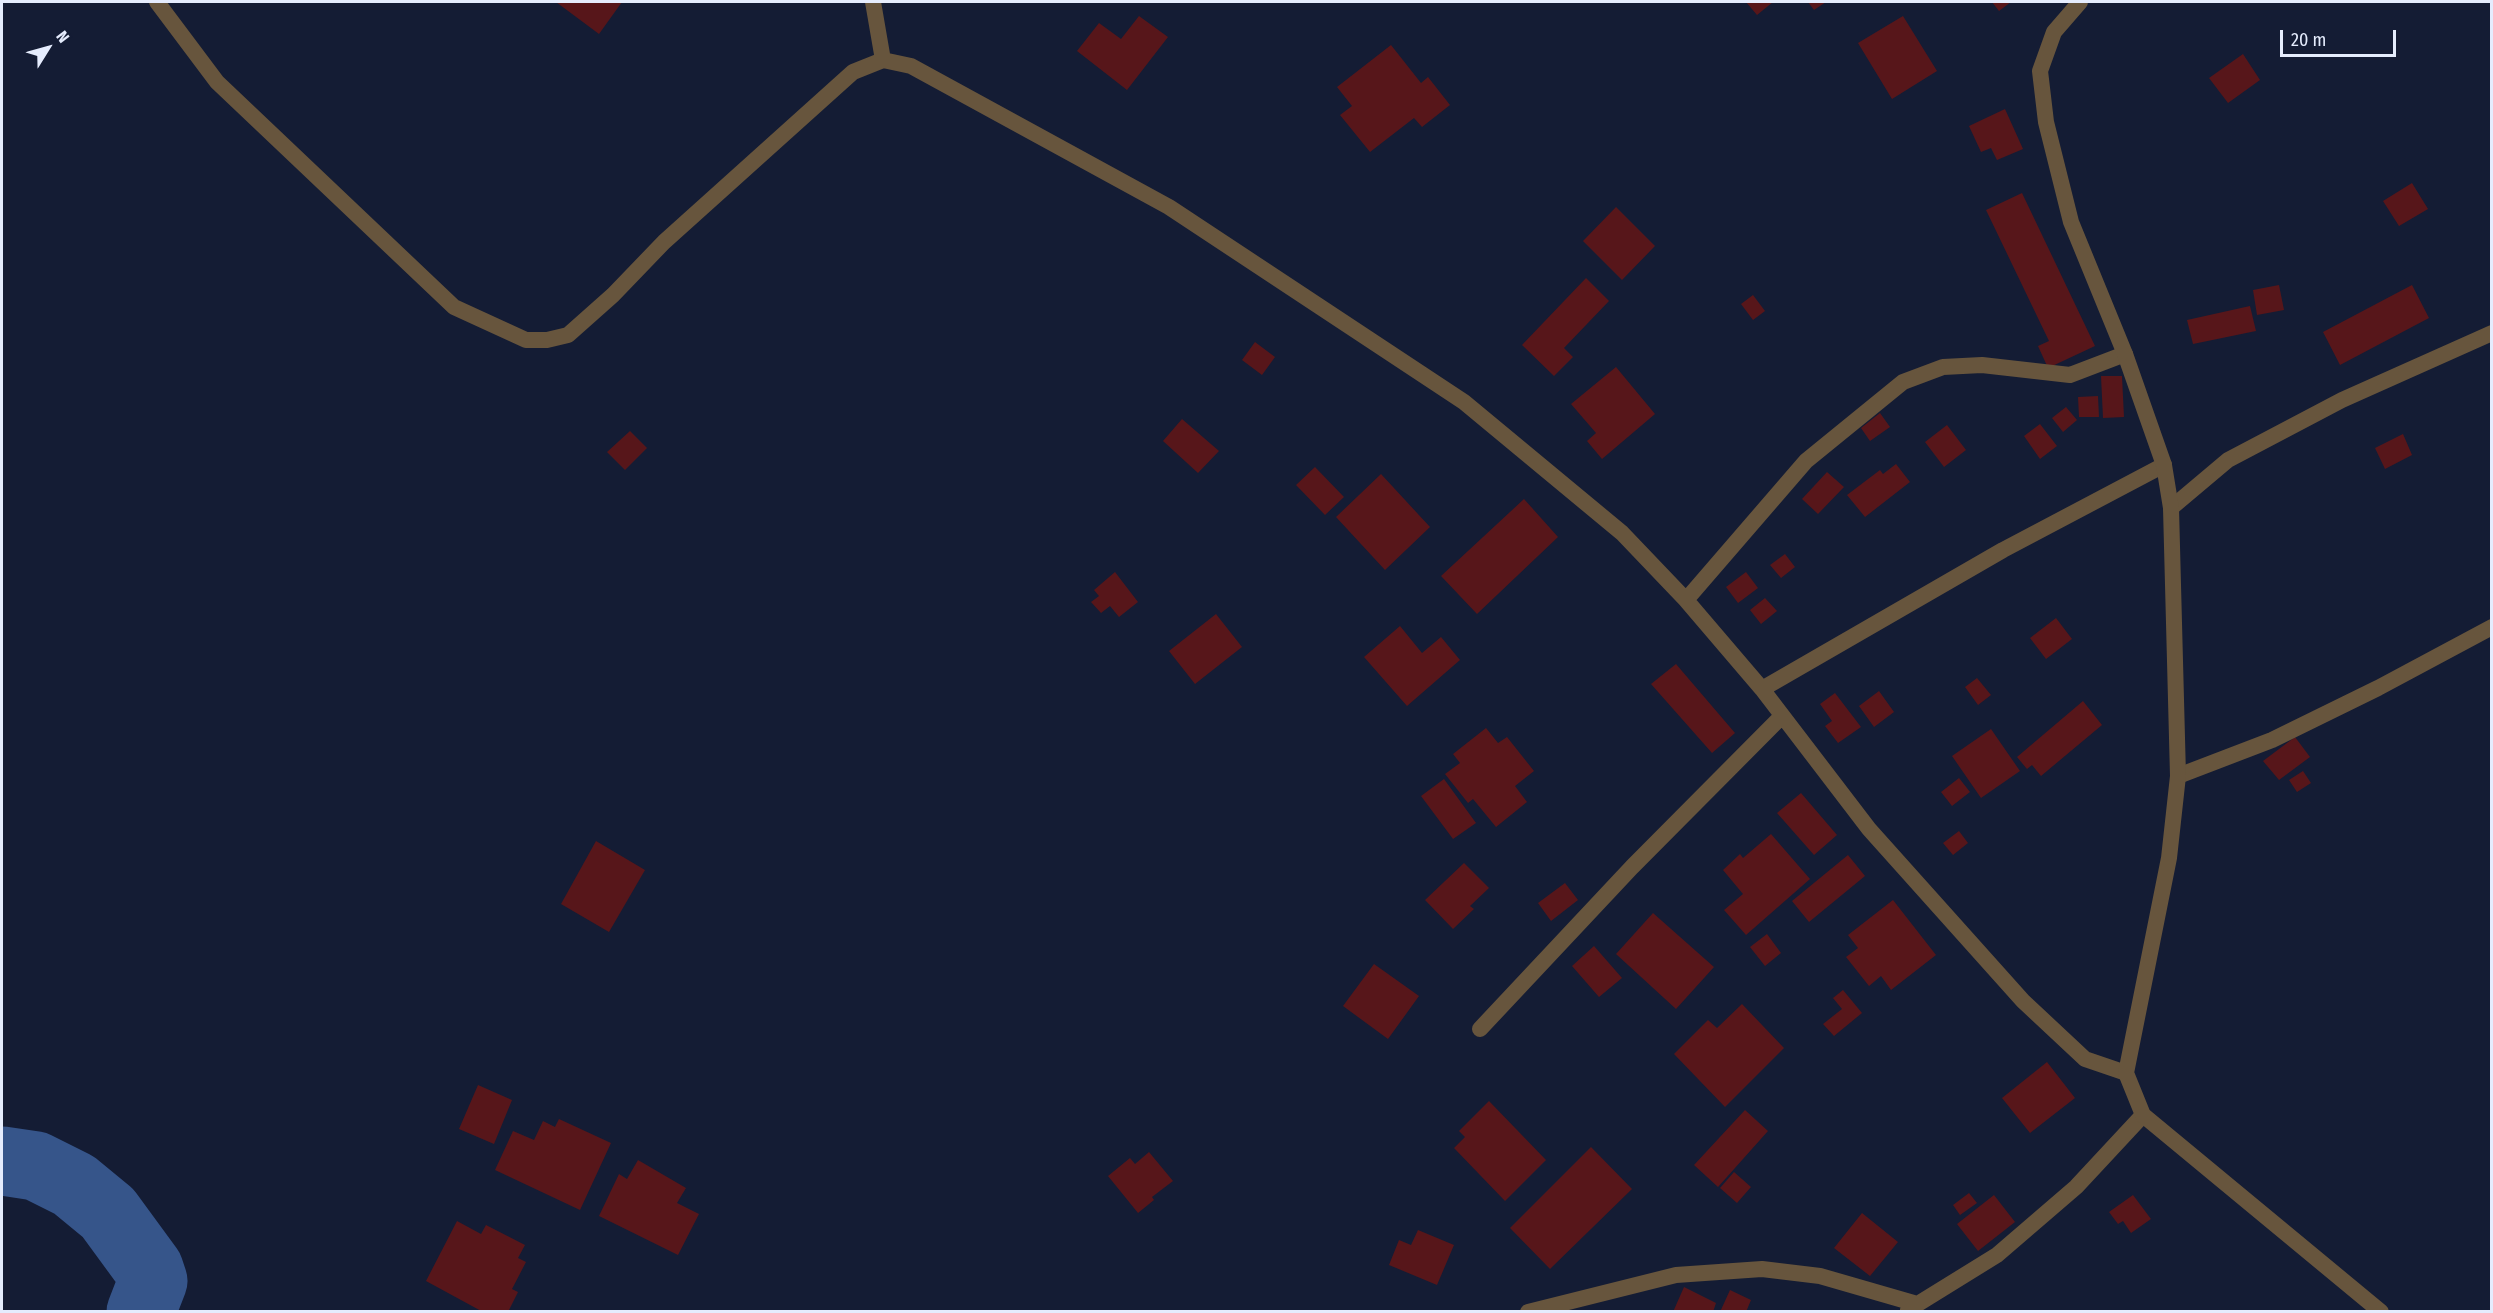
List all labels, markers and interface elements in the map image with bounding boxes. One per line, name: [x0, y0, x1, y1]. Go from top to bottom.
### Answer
north arrow: [18, 18, 78, 78]
scale bar: [2283, 18, 2398, 56]
text: N: [52, 27, 73, 46]
text: 20 m: [2291, 29, 2326, 51]

